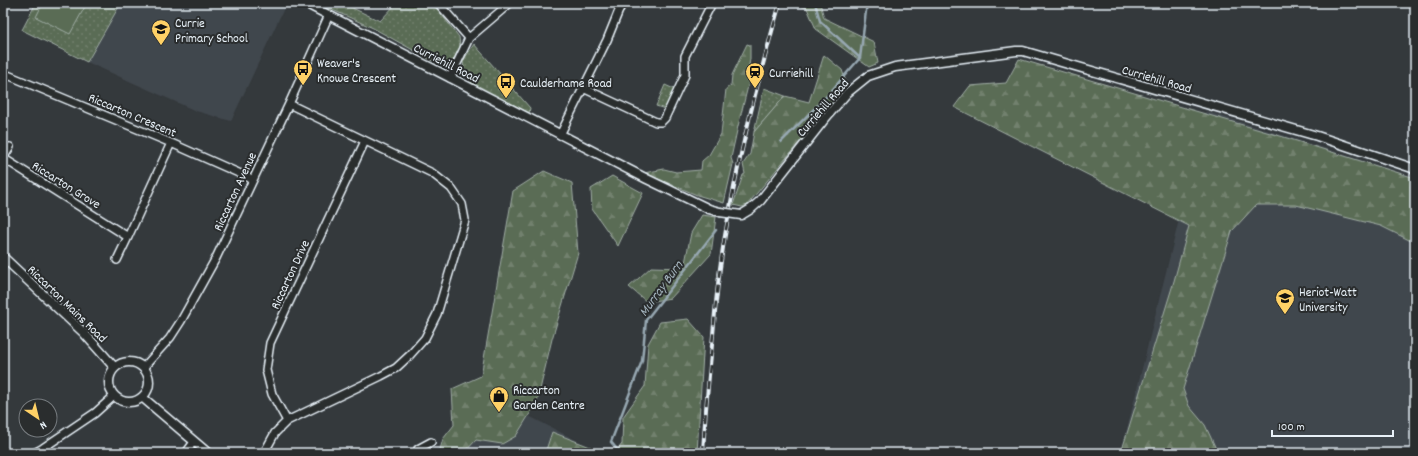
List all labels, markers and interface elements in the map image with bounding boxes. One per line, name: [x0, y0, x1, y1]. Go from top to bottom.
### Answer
place label: Currie Primary School: [175, 15, 248, 49]
school or university icon: Currie Primary School: [150, 18, 172, 46]
street label: Curriehill Road: [410, 40, 482, 89]
place label: Weaver's Knowe Crescent: [317, 55, 396, 89]
bus stop icon: Weaver's Knowe Crescent: [292, 58, 314, 86]
station icon: Curriehill: [744, 61, 766, 89]
street label: Curriehill Road: [1119, 61, 1193, 99]
place label: Curriehill: [769, 65, 813, 84]
bus stop icon: Caulderhame Road: [495, 71, 517, 99]
place label: Caulderhame Road: [520, 75, 612, 94]
street label: Curriehill Road: [793, 75, 855, 142]
street label: Riccarton Crescent: [85, 89, 179, 143]
street label: Riccarton Avenue: [210, 149, 263, 235]
street label: Riccarton Grove: [28, 157, 104, 215]
street label: Riccarton Drive: [267, 237, 316, 313]
water label: Murray Burn: [635, 257, 689, 321]
street label: Riccarton Mains Road: [22, 262, 110, 348]
place label: Heriot-Watt University: [1299, 284, 1357, 318]
school or university icon: Heriot-Watt University: [1274, 287, 1296, 315]
place label: Riccarton Garden Centre: [513, 382, 585, 416]
shop icon: Riccarton Garden Centre: [488, 385, 510, 413]
north arrow: [18, 398, 58, 438]
scale bar: [1272, 412, 1393, 438]
text: N: [35, 416, 49, 433]
text: 100 m: [1278, 419, 1305, 436]

